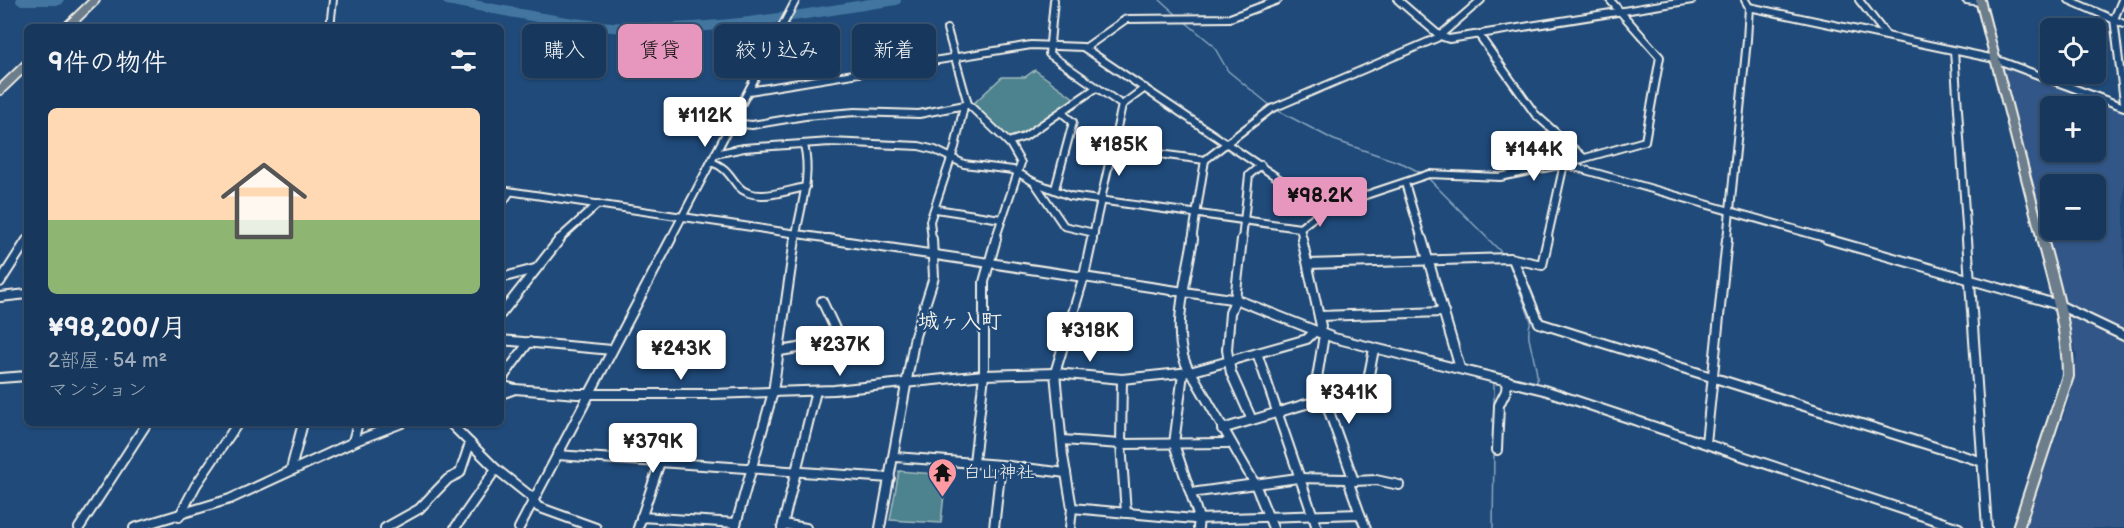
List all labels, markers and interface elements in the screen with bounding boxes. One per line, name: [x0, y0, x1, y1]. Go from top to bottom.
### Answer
map controls: [2040, 18, 2106, 240]
button: locate: [2040, 18, 2106, 84]
chip: 購入: [522, 24, 606, 78]
chip: 賃貸: [618, 24, 702, 78]
chip: 絞り込み: [714, 24, 840, 78]
chip: 新着: [852, 24, 936, 78]
icon: filters: [447, 44, 480, 77]
text: 9件の物件: [48, 48, 167, 79]
button: +: [2040, 96, 2106, 162]
pin: ¥112K: [663, 97, 747, 148]
text: ¥112K: [678, 104, 732, 128]
pin: ¥185K: [1077, 126, 1161, 177]
pin: ¥144K: [1492, 131, 1576, 182]
text: ¥185K: [1090, 133, 1148, 157]
text: ¥144K: [1505, 138, 1563, 162]
icon: home: [210, 147, 318, 255]
button: −: [2040, 174, 2106, 240]
pin: ¥98.2K: [1271, 177, 1369, 228]
text: ¥98.2K: [1287, 184, 1353, 208]
district label: 城ヶ入町: [918, 309, 1002, 334]
pin: ¥318K: [1048, 312, 1132, 363]
text: ¥98,200/月: [48, 313, 187, 344]
text: ¥318K: [1061, 319, 1119, 343]
pin: ¥237K: [798, 326, 882, 377]
pin: ¥243K: [639, 330, 723, 381]
text: ¥237K: [810, 333, 870, 357]
text: ¥243K: [651, 337, 711, 361]
text: 2部屋 · 54 m²: [48, 349, 167, 373]
pin: ¥341K: [1307, 374, 1391, 425]
text: マンション: [48, 378, 147, 402]
text: ¥341K: [1320, 381, 1378, 405]
pin: ¥379K: [611, 423, 695, 474]
text: ¥379K: [623, 430, 683, 454]
temple icon: 白山神社: [926, 456, 958, 498]
place label: 白山神社: [963, 462, 1035, 483]

